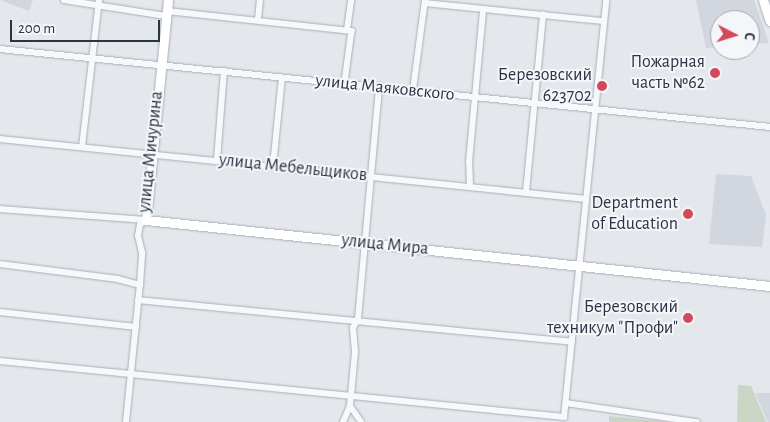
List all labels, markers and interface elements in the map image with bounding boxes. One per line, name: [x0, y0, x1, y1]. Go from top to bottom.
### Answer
scale bar: [12, 10, 162, 42]
north arrow: [710, 10, 760, 60]
text: 200 m: [18, 21, 55, 36]
text: С: [742, 32, 756, 41]
place label: Пожарная часть №62: [630, 52, 705, 94]
place label: Березовский 623702: [498, 65, 592, 108]
marker: Пожарная часть №62: [709, 67, 721, 79]
street label: улица Маяковского: [314, 70, 456, 106]
marker: Березовский 623702: [596, 80, 608, 92]
street label: улица Мичурина: [134, 90, 168, 214]
street label: улица Мебельщиков: [218, 149, 368, 187]
place label: Department of Education: [591, 193, 678, 235]
marker: Department of Education: [682, 208, 694, 220]
street label: улица Мира: [340, 230, 430, 260]
place label: Березовский техникум "Профи": [547, 297, 678, 340]
marker: Березовский техникум "Профи": [682, 312, 694, 324]

